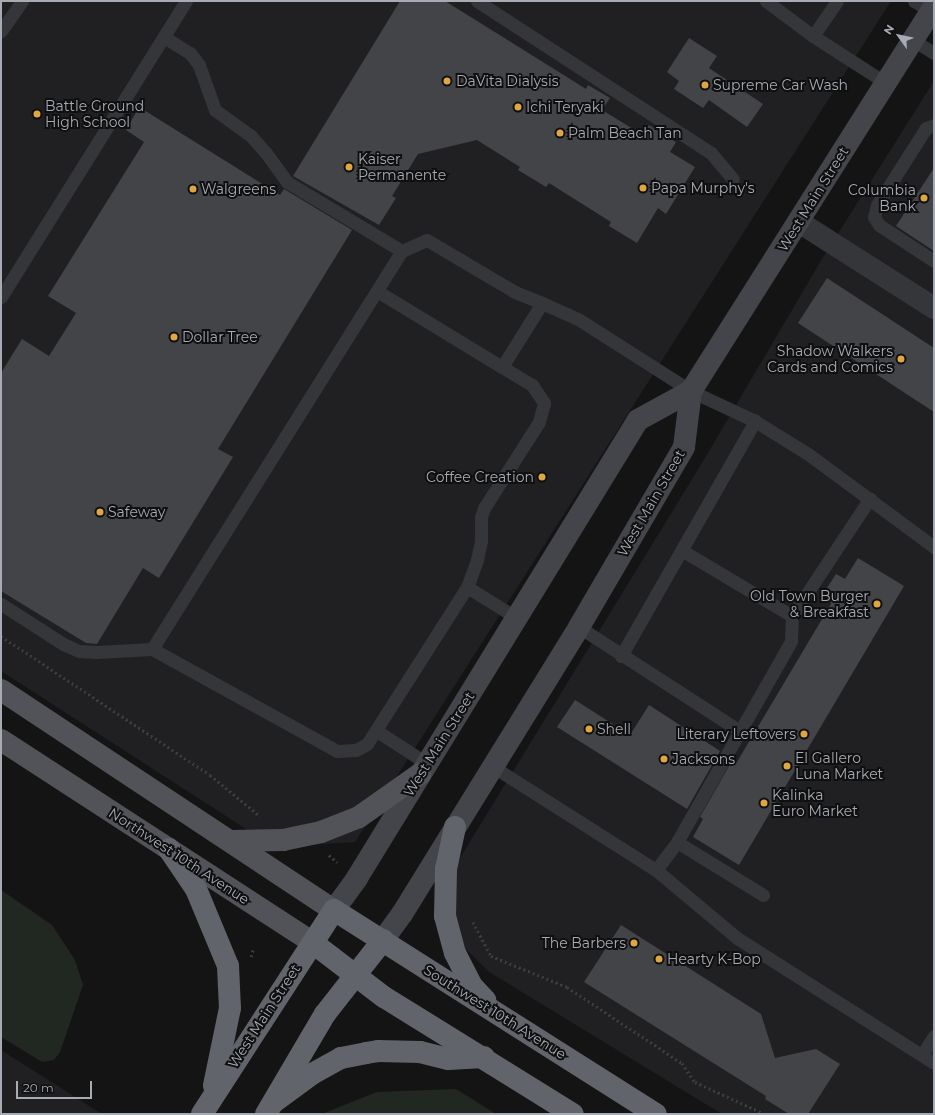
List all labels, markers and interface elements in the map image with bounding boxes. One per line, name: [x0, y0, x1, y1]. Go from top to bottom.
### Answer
north arrow: [879, 16, 919, 56]
text: N: [881, 22, 897, 37]
place label: DaVita Dialysis: [456, 73, 559, 89]
marker: DaVita Dialysis: [441, 75, 453, 87]
place label: Supreme Car Wash: [713, 77, 848, 93]
marker: Supreme Car Wash: [700, 80, 710, 90]
place label: Battle Ground High School: [45, 98, 144, 130]
place label: Ichi Teryaki: [526, 99, 604, 115]
marker: Ichi Teryaki: [513, 102, 523, 112]
marker: Battle Ground High School: [32, 109, 42, 119]
place label: Palm Beach Tan: [568, 125, 682, 141]
marker: Palm Beach Tan: [555, 128, 565, 138]
street label: West Main Street: [774, 144, 852, 254]
place label: Kaiser Permanente: [358, 151, 446, 184]
marker: Kaiser Permanente: [343, 161, 355, 173]
place label: Papa Murphy's: [651, 180, 755, 196]
place label: Walgreens: [201, 181, 276, 197]
place label: Columbia Bank: [848, 182, 916, 214]
marker: Papa Murphy's: [638, 183, 648, 193]
marker: Walgreens: [188, 184, 198, 194]
marker: Columbia Bank: [919, 193, 929, 203]
place label: Dollar Tree: [182, 329, 258, 345]
marker: Dollar Tree: [169, 332, 179, 342]
place label: Shadow Walkers Cards and Comics: [767, 343, 893, 376]
marker: Shadow Walkers Cards and Comics: [896, 354, 906, 364]
street label: West Main Street: [614, 447, 688, 559]
place label: Coffee Creation: [426, 469, 534, 485]
marker: Coffee Creation: [537, 472, 547, 482]
place label: Safeway: [108, 504, 165, 520]
marker: Safeway: [95, 507, 105, 517]
place label: Old Town Burger & Breakfast: [750, 588, 869, 620]
marker: Old Town Burger & Breakfast: [872, 599, 882, 609]
street label: West Main Street: [400, 689, 478, 799]
place label: Shell: [597, 721, 631, 737]
marker: Shell: [584, 724, 594, 734]
place label: Literary Leftovers: [677, 726, 796, 742]
marker: Literary Leftovers: [799, 729, 809, 739]
place label: El Gallero Luna Market: [795, 750, 883, 782]
place label: Jacksons: [672, 751, 735, 767]
marker: Jacksons: [659, 754, 669, 764]
marker: El Gallero Luna Market: [782, 761, 792, 771]
place label: Kalinka Euro Market: [772, 787, 858, 820]
marker: Kalinka Euro Market: [759, 798, 769, 808]
street label: Northwest 10th Avenue: [106, 804, 252, 908]
place label: The Barbers: [542, 935, 626, 951]
marker: The Barbers: [629, 938, 639, 948]
place label: Hearty K-Bop: [667, 951, 761, 967]
marker: Hearty K-Bop: [654, 954, 664, 964]
street label: West Main Street: [224, 961, 304, 1071]
street label: Southwest 10th Avenue: [421, 961, 569, 1063]
scale bar: [18, 1073, 94, 1099]
text: 20 m: [23, 1080, 54, 1095]

